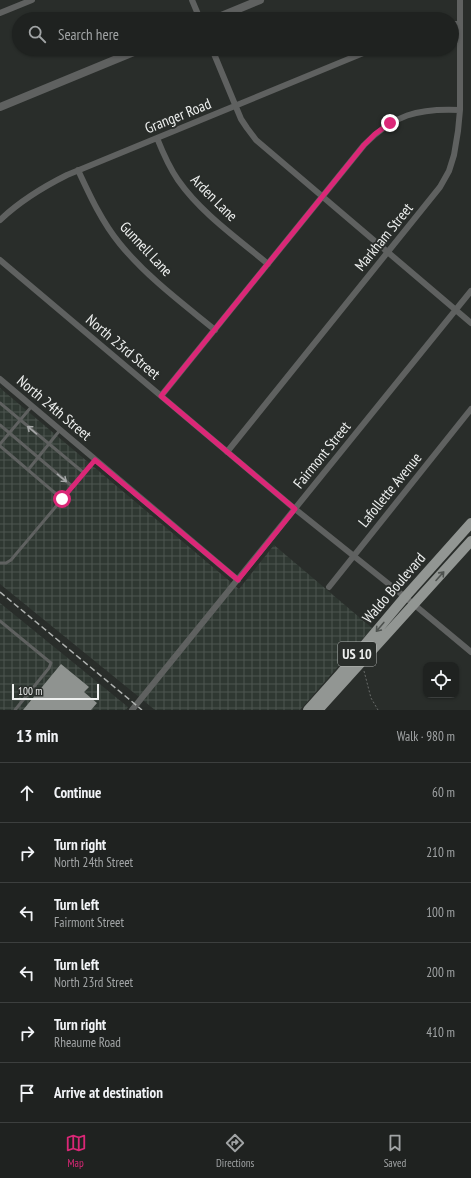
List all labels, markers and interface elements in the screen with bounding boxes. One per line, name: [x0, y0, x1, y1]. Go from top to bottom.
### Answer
search box: [12, 12, 459, 56]
icon: search: [26, 23, 48, 45]
text: Search here: [58, 25, 119, 44]
street label: Granger Road: [142, 94, 214, 137]
route end: [381, 114, 399, 132]
street label: Arden Lane: [187, 170, 242, 225]
street label: Markham Street: [350, 199, 417, 275]
street label: Gunnell Lane: [116, 217, 177, 280]
street label: North 23rd Street: [82, 310, 164, 383]
street label: North 24th Street: [13, 371, 95, 444]
street label: Fairmont Street: [289, 417, 354, 492]
one-way arrow: [27, 426, 38, 435]
street label: Lafollette Avenue: [354, 449, 425, 531]
one-way arrow: [56, 473, 67, 482]
route start: [53, 490, 71, 508]
street label: Waldo Boulevard: [358, 549, 429, 627]
one-way arrow: [436, 571, 445, 581]
one-way arrow: [375, 621, 384, 632]
road number: US 10: [338, 642, 376, 666]
map controls: [423, 662, 459, 698]
button: locate: [423, 662, 459, 698]
scale bar: [12, 682, 99, 701]
text: 100 m: [18, 684, 42, 698]
text: 13 min: [16, 725, 58, 747]
text: Walk · 980 m: [397, 728, 455, 745]
icon: ahead: [16, 782, 38, 804]
text: Continue: [54, 783, 101, 802]
text: 60 m: [432, 784, 455, 801]
text: Turn right: [54, 835, 106, 854]
icon: right: [16, 842, 38, 864]
text: 210 m: [426, 844, 455, 861]
text: North 24th Street: [54, 854, 133, 871]
text: Turn left: [54, 895, 99, 914]
icon: left: [16, 902, 38, 924]
text: 100 m: [426, 904, 455, 921]
text: Fairmont Street: [54, 914, 124, 931]
text: Turn left: [54, 955, 99, 974]
icon: left: [16, 962, 38, 984]
text: 200 m: [426, 964, 455, 981]
text: North 23rd Street: [54, 974, 133, 991]
text: Turn right: [54, 1015, 106, 1034]
icon: right: [16, 1022, 38, 1044]
text: 410 m: [426, 1024, 455, 1041]
text: Rheaume Road: [54, 1034, 121, 1051]
icon: arrive: [16, 1082, 38, 1104]
text: Arrive at destination: [54, 1083, 163, 1102]
tab: Map: [65, 1132, 87, 1170]
tab: Directions: [216, 1132, 254, 1170]
tab: Saved: [384, 1132, 406, 1170]

